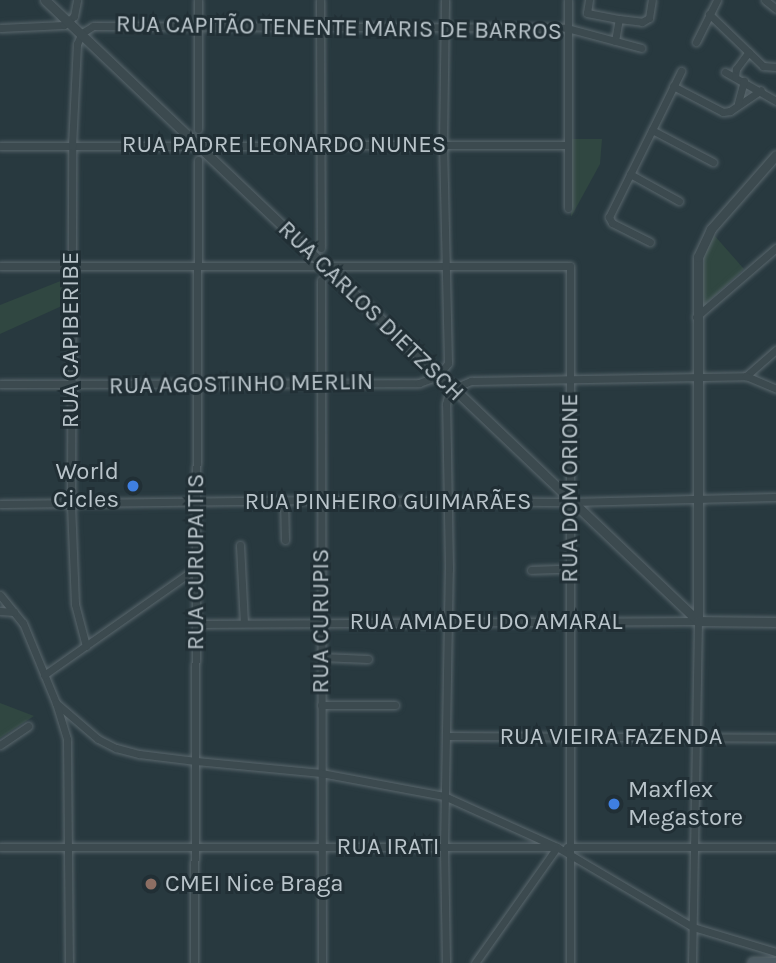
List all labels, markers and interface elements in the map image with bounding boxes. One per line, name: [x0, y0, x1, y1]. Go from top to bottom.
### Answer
street label: RUA CAPITÃO TENENTE MARIS DE BARROS: [116, 10, 562, 46]
street label: RUA PADRE LEONARDO NUNES: [122, 131, 446, 159]
street label: RUA CARLOS DIETZSCH: [272, 215, 470, 407]
street label: RUA CAPIBERIBE: [57, 252, 85, 428]
street label: RUA AGOSTINHO MERLIN: [109, 367, 373, 401]
street label: RUA DOM ORIONE: [556, 393, 584, 583]
place label: World Cicles: [53, 458, 119, 514]
street label: RUA CURUPAITIS: [182, 474, 210, 650]
marker: World Cicles: [125, 478, 141, 494]
street label: RUA PINHEIRO GUIMARÃES: [245, 488, 531, 516]
street label: RUA CURUPIS: [307, 548, 335, 694]
street label: RUA AMADEU DO AMARAL: [349, 608, 623, 636]
street label: RUA VIEIRA FAZENDA: [499, 723, 723, 751]
place label: Maxflex Megastore: [628, 776, 743, 832]
marker: Maxflex Megastore: [606, 796, 622, 812]
street label: RUA IRATI: [337, 833, 439, 861]
place label: CMEI Nice Braga: [165, 870, 343, 898]
marker: CMEI Nice Braga: [143, 876, 159, 892]

